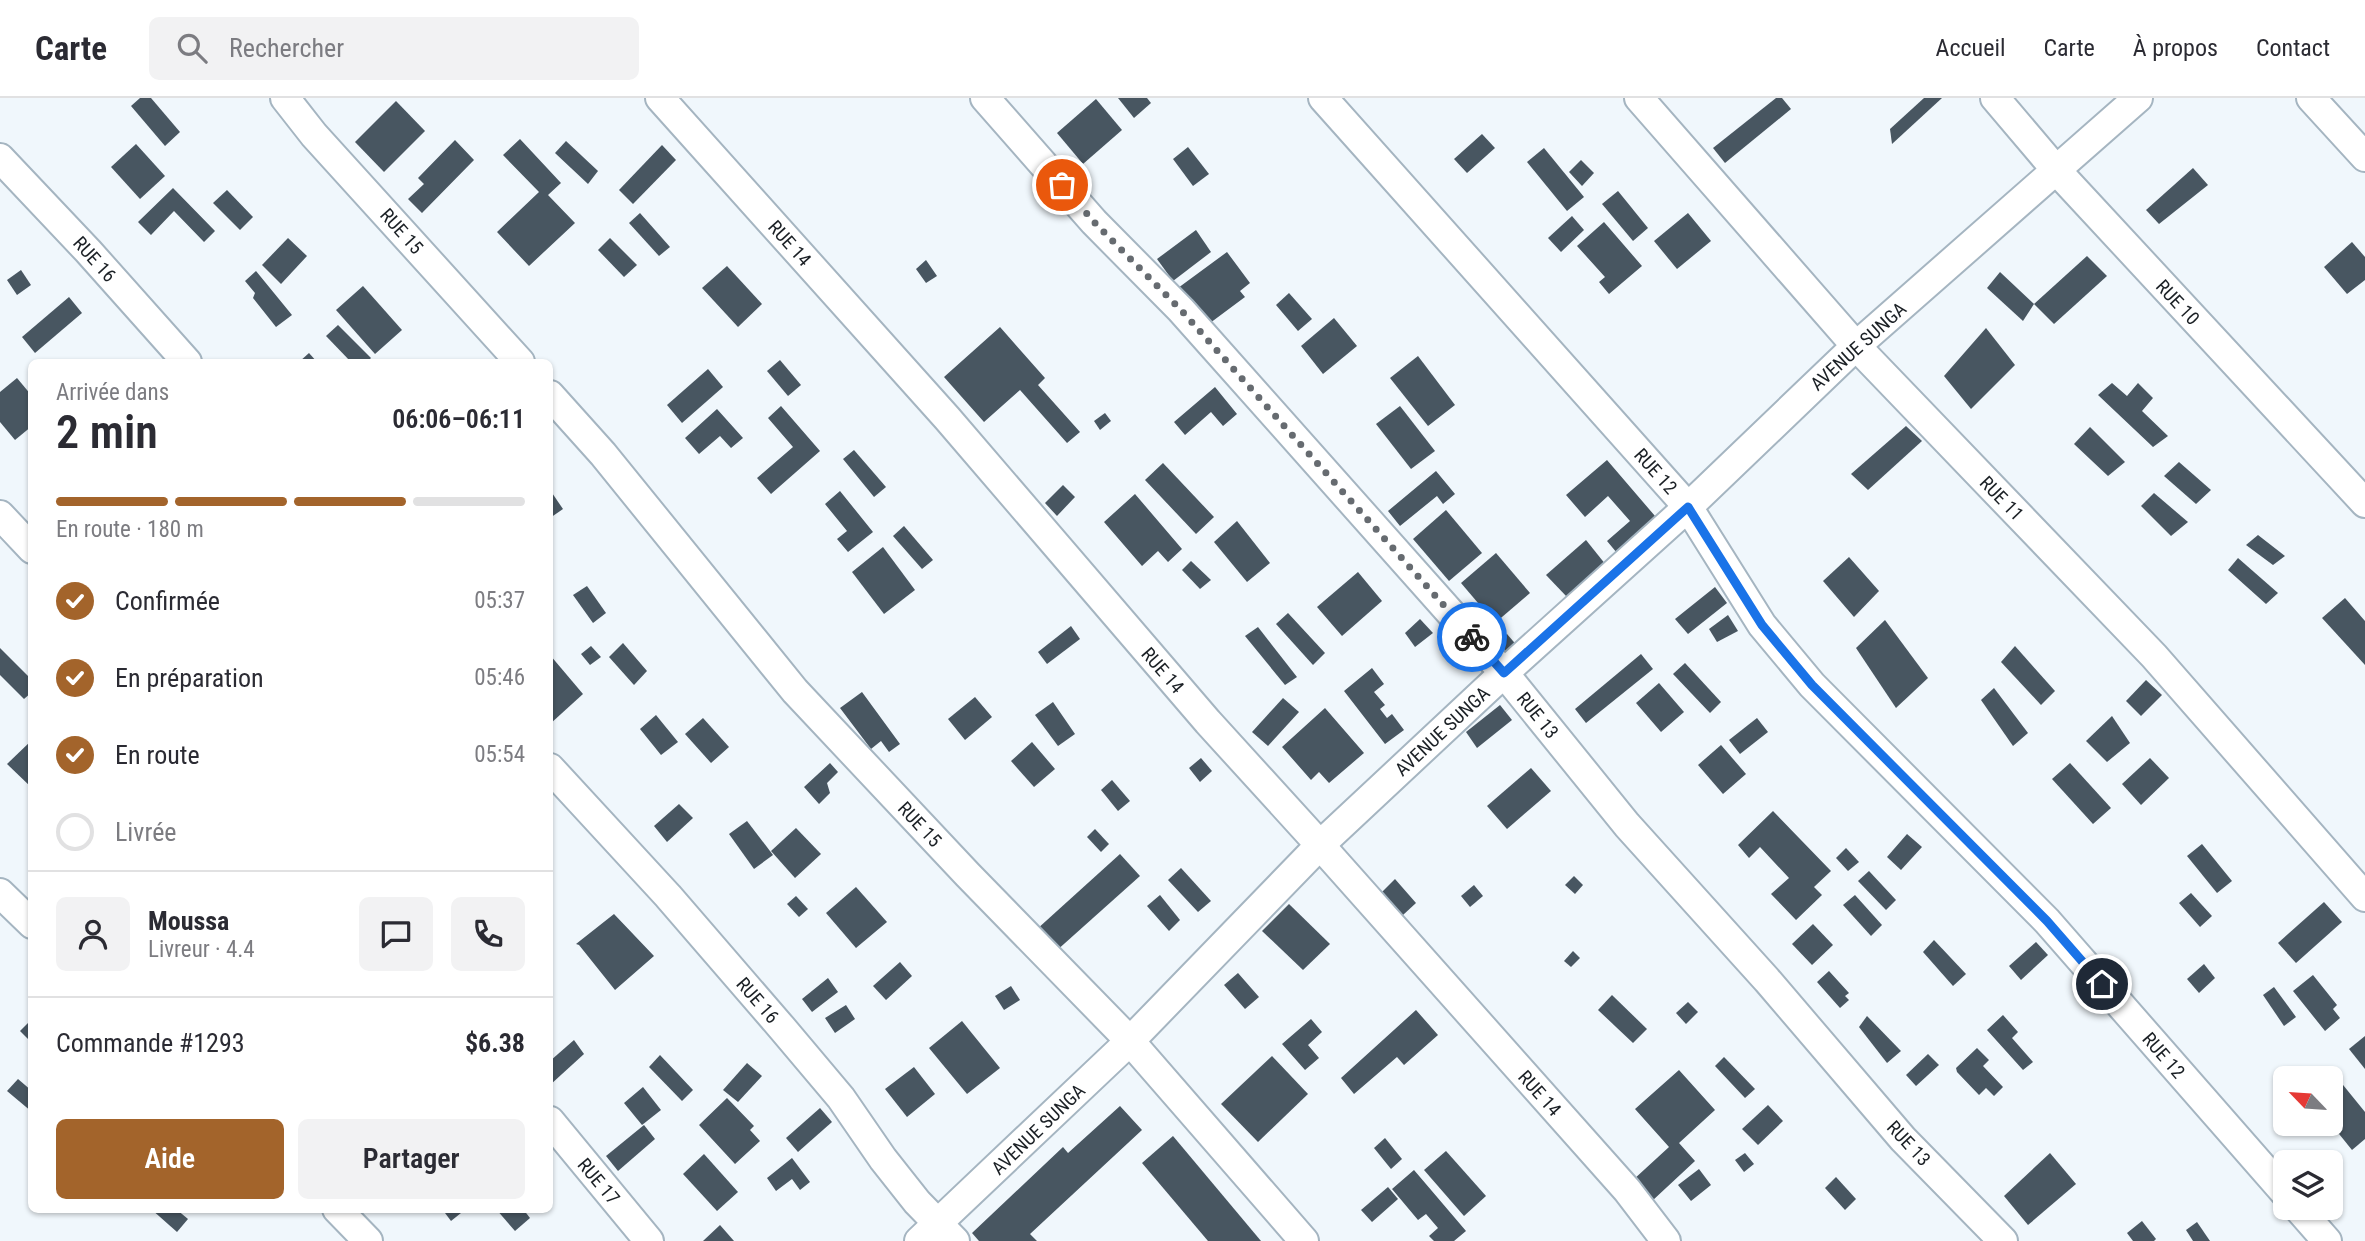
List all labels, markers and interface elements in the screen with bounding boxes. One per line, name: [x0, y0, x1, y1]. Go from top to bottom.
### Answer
search box: [149, 17, 639, 80]
text: Carte: [35, 29, 107, 68]
icon: search: [173, 29, 211, 67]
text: Rechercher: [229, 33, 344, 63]
text: Accueil: [1936, 34, 2005, 62]
text: Carte: [2043, 34, 2095, 62]
text: À propos: [2133, 34, 2218, 62]
text: Contact: [2256, 34, 2330, 62]
pin: [1032, 155, 1092, 215]
icon: bag: [1043, 166, 1081, 204]
street label: RUE 15: [375, 204, 428, 259]
street label: RUE 14: [763, 216, 816, 271]
street label: RUE 16: [68, 232, 121, 287]
street label: RUE 10: [2151, 275, 2204, 330]
street label: AVENUE SUNGA: [1806, 297, 1911, 395]
text: Arrivée dans: [56, 379, 169, 406]
text: 06:06–06:11: [392, 404, 525, 434]
text: 2 min: [56, 405, 158, 459]
street label: RUE 12: [1629, 444, 1682, 499]
street label: RUE 11: [1975, 471, 2028, 526]
text: En route · 180 m: [56, 516, 204, 543]
icon: check: [56, 582, 94, 620]
text: Confirmée: [115, 586, 220, 616]
text: 05:37: [474, 587, 525, 614]
courier: [1437, 602, 1507, 672]
icon: bike: [1453, 618, 1491, 656]
street label: RUE 14: [1136, 643, 1189, 698]
icon: check: [56, 659, 94, 697]
text: En préparation: [115, 663, 264, 693]
text: 05:46: [474, 664, 525, 691]
street label: AVENUE SUNGA: [1390, 682, 1494, 781]
street label: RUE 13: [1512, 687, 1563, 743]
icon: check: [56, 736, 94, 774]
text: En route: [115, 740, 200, 770]
text: 05:54: [474, 741, 525, 768]
street label: RUE 15: [893, 797, 946, 852]
text: Livrée: [115, 817, 177, 847]
button: person: [56, 897, 130, 971]
button: chat: [359, 897, 433, 971]
button: phone: [451, 897, 525, 971]
text: Moussa: [148, 906, 229, 936]
text: Livreur · 4.4: [148, 936, 255, 963]
pin: [2072, 954, 2132, 1014]
icon: home: [2083, 965, 2121, 1003]
street label: RUE 16: [731, 973, 784, 1028]
text: Commande #1293: [56, 1028, 245, 1058]
text: $6.38: [465, 1028, 525, 1058]
street label: RUE 12: [2137, 1028, 2190, 1083]
street label: RUE 14: [1513, 1066, 1566, 1121]
north arrow: [2273, 1066, 2343, 1136]
map controls: [2273, 1066, 2343, 1220]
street label: AVENUE SUNGA: [987, 1079, 1090, 1180]
street label: RUE 13: [1882, 1116, 1935, 1171]
button: Aide: [56, 1119, 284, 1199]
button: Partager: [298, 1119, 525, 1199]
button: layers: [2273, 1150, 2343, 1220]
street label: RUE 17: [573, 1154, 625, 1209]

